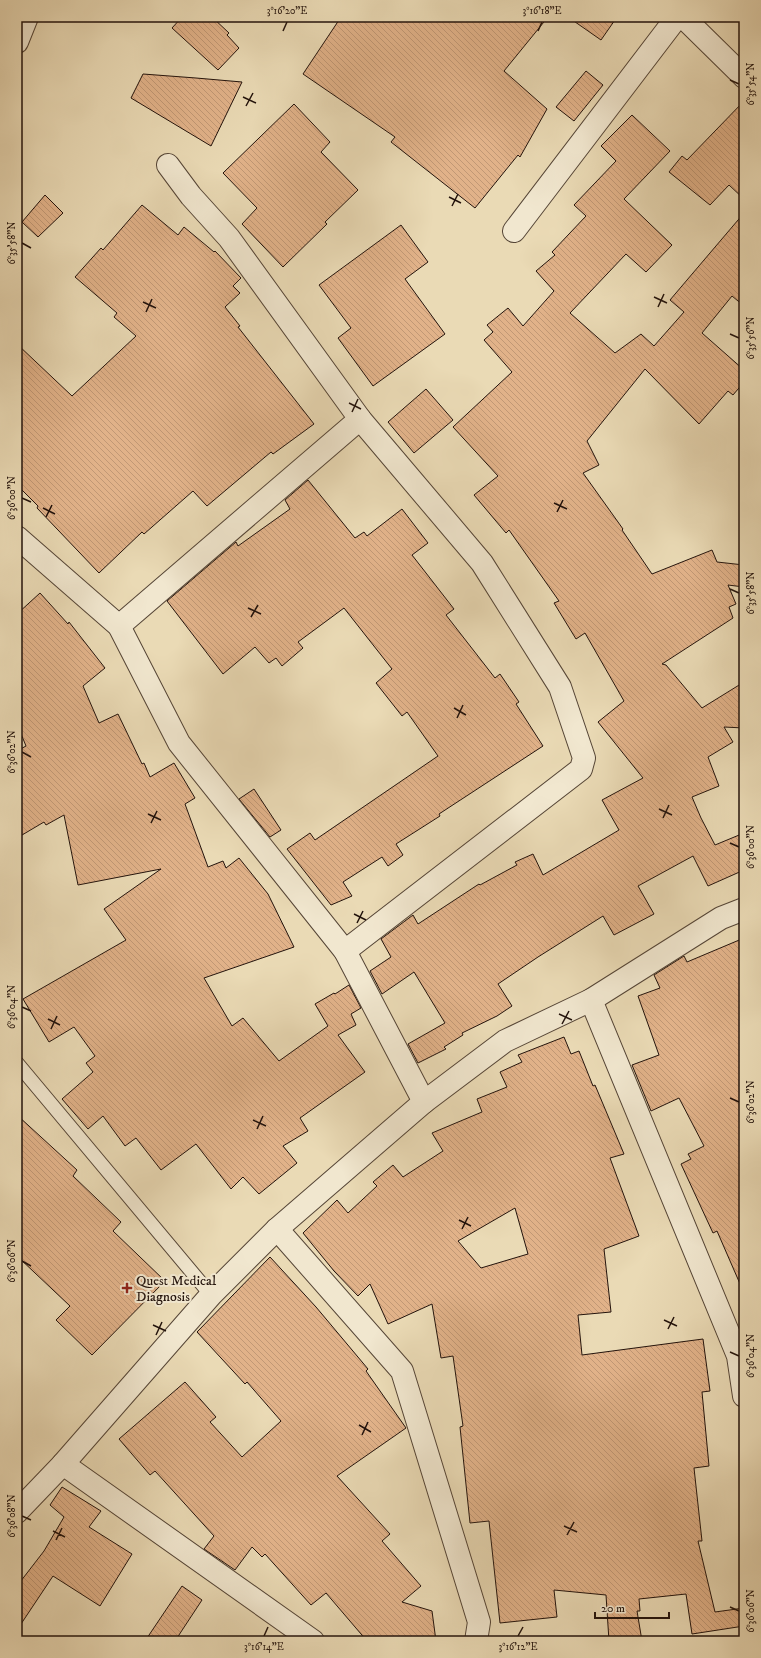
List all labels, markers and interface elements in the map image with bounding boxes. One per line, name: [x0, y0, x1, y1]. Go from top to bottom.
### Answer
text: 3°16'20"E: [267, 5, 307, 17]
text: 3°16'18"E: [522, 5, 562, 17]
text: 6°35'54"N: [745, 62, 757, 106]
text: 6°35'58"N: [6, 222, 18, 264]
text: 6°35'56"N: [745, 316, 757, 360]
text: 6°36'00"N: [6, 476, 18, 520]
text: 6°35'58"N: [745, 572, 757, 614]
text: 6°36'02"N: [6, 730, 18, 774]
text: 6°36'00"N: [745, 825, 757, 869]
text: 6°36'04"N: [6, 985, 18, 1029]
text: 6°36'02"N: [745, 1080, 757, 1124]
text: 6°36'06"N: [6, 1239, 18, 1283]
place label: Quest Medical Diagnosis: [136, 1272, 217, 1306]
marker: Quest Medical Diagnosis: [121, 1282, 133, 1294]
text: 6°36'04"N: [745, 1334, 757, 1378]
text: 6°36'08"N: [6, 1494, 18, 1538]
text: 6°36'06"N: [745, 1589, 757, 1633]
scale bar: [595, 1594, 669, 1620]
text: 20 m: [601, 1601, 625, 1616]
text: 3°16'14"E: [244, 1641, 284, 1653]
text: 3°16'12"E: [499, 1641, 537, 1653]

